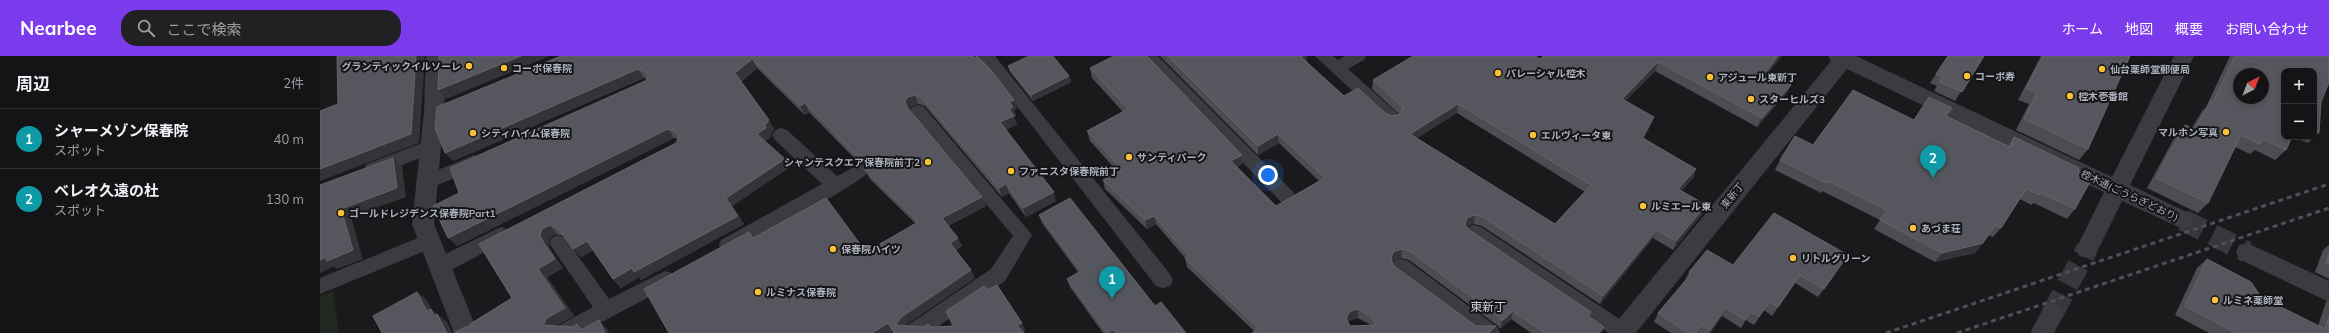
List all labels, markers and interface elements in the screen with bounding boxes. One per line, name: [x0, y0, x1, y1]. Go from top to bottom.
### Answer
search box: [121, 10, 401, 46]
text: Nearbee: [20, 16, 97, 40]
icon: search: [135, 17, 157, 39]
text: ここで検索: [167, 20, 242, 39]
text: ホーム: [2061, 20, 2103, 38]
text: 地図: [2125, 20, 2153, 38]
text: 概要: [2175, 20, 2203, 38]
text: お問い合わせ: [2225, 20, 2309, 38]
place label: グランティックイルソーレ: [342, 60, 461, 73]
marker: グランティックイルソーレ: [464, 61, 474, 71]
place label: コーポ保春院: [512, 62, 572, 75]
marker: コーポ保春院: [499, 63, 509, 73]
place label: 仙台薬師堂郵便局: [2110, 63, 2190, 76]
marker: 仙台薬師堂郵便局: [2097, 64, 2107, 74]
place label: パレーシャル椌木: [1506, 67, 1586, 80]
marker: パレーシャル椌木: [1493, 68, 1503, 78]
north arrow: [2233, 68, 2269, 104]
map controls: [2281, 68, 2317, 140]
button: +: [2281, 68, 2317, 104]
place label: コーポ寿: [1975, 70, 2015, 83]
place label: アジュール東新丁: [1718, 71, 1797, 84]
marker: コーポ寿: [1962, 71, 1972, 81]
marker: アジュール東新丁: [1705, 72, 1715, 82]
text: 周辺: [16, 73, 50, 94]
text: 2件: [283, 75, 304, 91]
place label: 椌木壱番館: [2078, 90, 2128, 103]
marker: 椌木壱番館: [2065, 91, 2075, 101]
place label: スターヒルズ3: [1759, 93, 1825, 106]
marker: スターヒルズ3: [1746, 94, 1756, 104]
button: −: [2281, 104, 2317, 140]
text: シャーメゾン保春院: [54, 121, 188, 140]
place label: マルホン写真: [2158, 126, 2218, 139]
place label: シティハイム保春院: [481, 127, 570, 140]
marker: マルホン写真: [2221, 127, 2231, 137]
marker: シティハイム保春院: [468, 128, 478, 138]
place label: エルヴィータ東: [1541, 129, 1612, 142]
marker: エルヴィータ東: [1528, 130, 1538, 140]
text: 1: [25, 131, 33, 147]
text: 40 m: [274, 131, 304, 147]
text: スポット: [54, 142, 106, 158]
pin: 2: [1920, 145, 1946, 178]
place label: サンティパーク: [1137, 151, 1206, 164]
marker: サンティパーク: [1124, 152, 1134, 162]
place label: シャンテスクエア保春院前丁2: [784, 156, 920, 169]
marker: シャンテスクエア保春院前丁2: [923, 157, 933, 167]
place label: ファニスタ保春院前丁: [1019, 165, 1119, 178]
your location: [1258, 165, 1278, 185]
marker: ファニスタ保春院前丁: [1006, 166, 1016, 176]
street label: 椌木通(ごうらぎどおり): [2079, 167, 2181, 224]
street label: 東新丁: [1718, 180, 1747, 211]
text: ベレオ久遠の杜: [54, 181, 159, 200]
text: 2: [25, 191, 33, 207]
text: 130 m: [266, 191, 304, 207]
place label: ルミエール東: [1651, 200, 1712, 213]
marker: ルミエール東: [1638, 201, 1648, 211]
text: スポット: [54, 202, 106, 218]
place label: ゴールドレジデンス保春院Part1: [349, 207, 495, 220]
marker: ゴールドレジデンス保春院Part1: [336, 208, 346, 218]
place label: あづま荘: [1921, 222, 1961, 235]
marker: あづま荘: [1908, 223, 1918, 233]
place label: 保春院ハイツ: [841, 243, 901, 256]
marker: 保春院ハイツ: [828, 244, 838, 254]
place label: リトルグリーン: [1801, 252, 1871, 265]
marker: リトルグリーン: [1788, 253, 1798, 263]
pin: 1: [1099, 266, 1125, 299]
place label: ルミナス保春院: [766, 286, 836, 299]
marker: ルミナス保春院: [753, 287, 763, 297]
place label: ルミネ薬師堂: [2223, 294, 2283, 307]
marker: ルミネ薬師堂: [2210, 295, 2220, 305]
district label: 東新丁: [1470, 299, 1506, 314]

